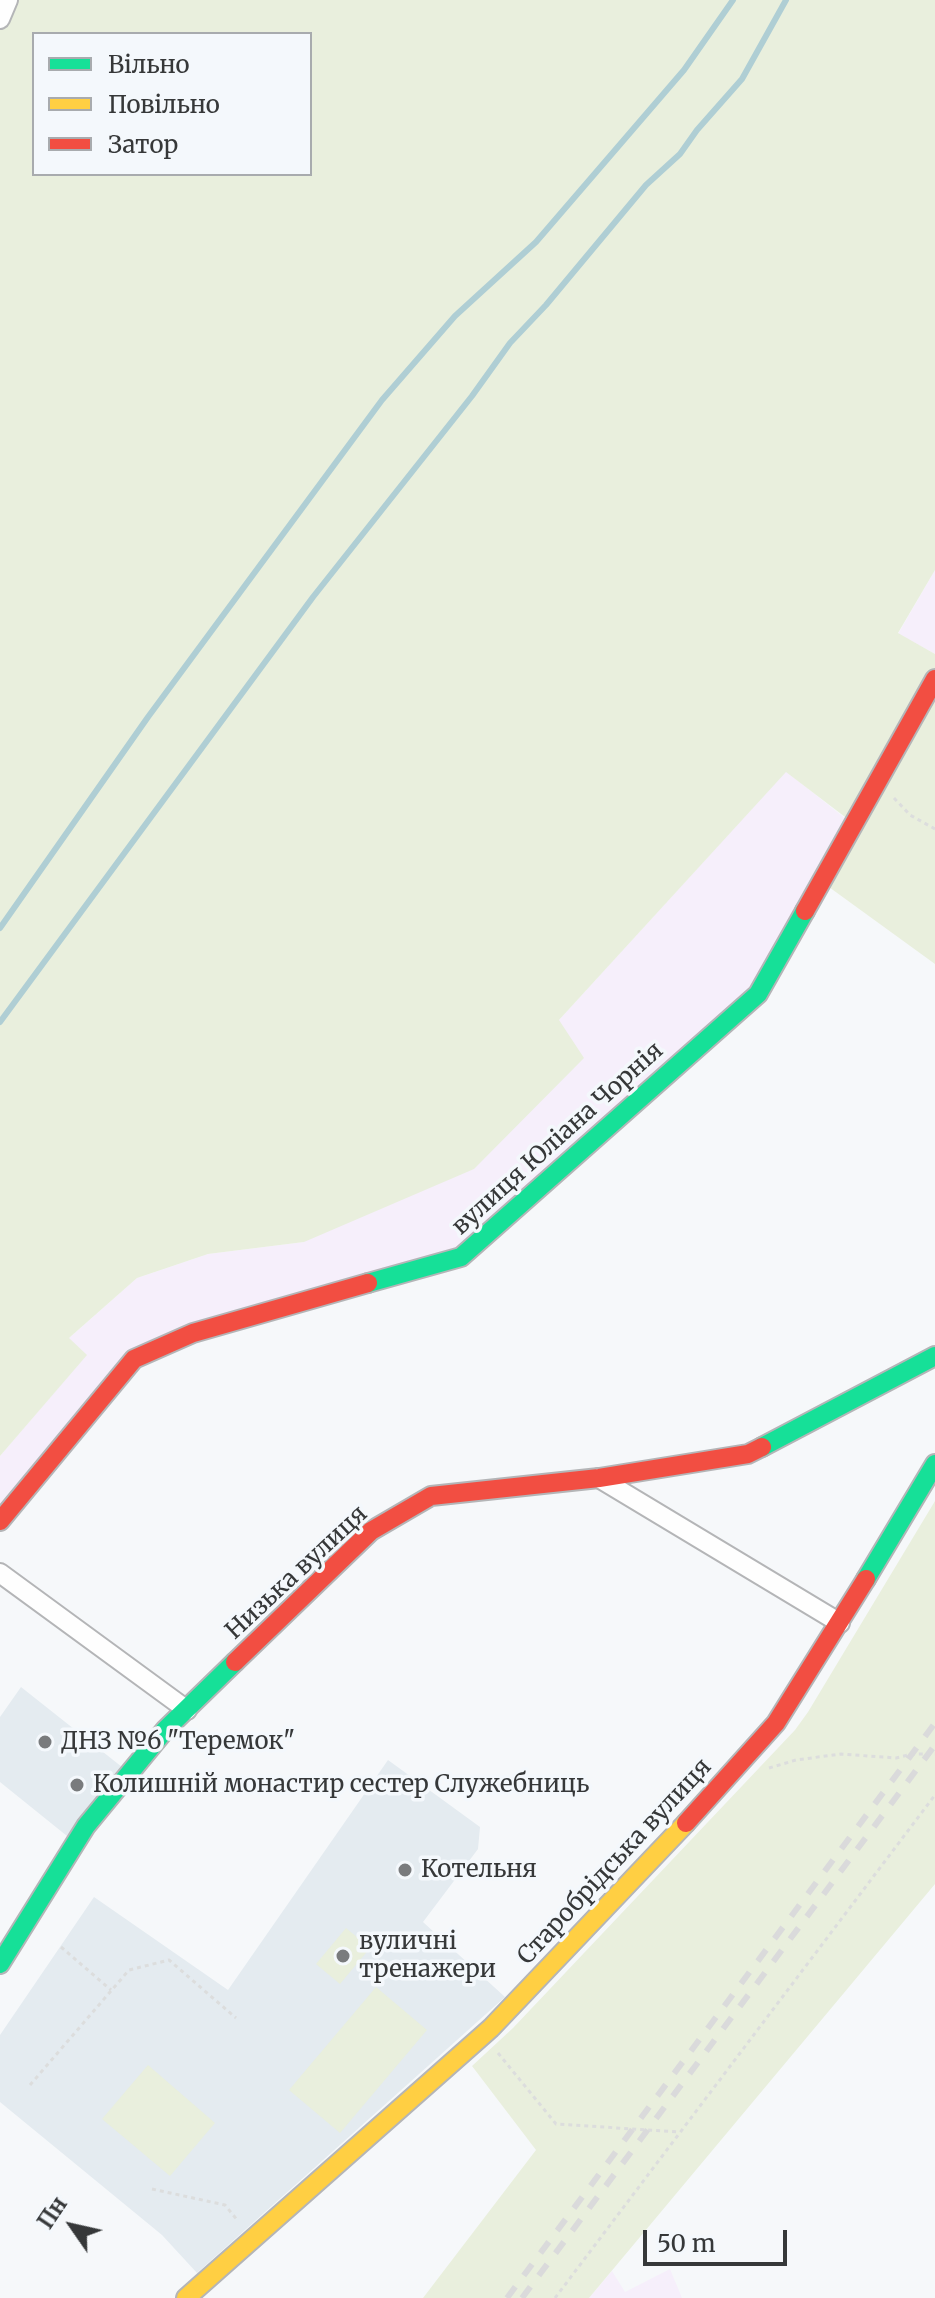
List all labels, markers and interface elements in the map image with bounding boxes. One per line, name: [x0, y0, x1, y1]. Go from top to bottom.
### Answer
legend: [32, 32, 312, 176]
text: Вільно: [108, 49, 190, 80]
text: Повільно: [108, 89, 220, 120]
text: Затор: [108, 129, 178, 160]
street label: вулиця Юліана Чорнія: [447, 1037, 669, 1241]
street label: Низька вулиця: [220, 1500, 374, 1646]
place label: ДНЗ №6 "Теремок": [61, 1728, 295, 1756]
marker: ДНЗ №6 "Теремок": [36, 1733, 54, 1751]
street label: Старобрідська вулиця: [512, 1753, 718, 1971]
place label: Колишній монастир сестер Служебниць: [93, 1771, 590, 1799]
marker: Колишній монастир сестер Служебниць: [68, 1776, 86, 1794]
place label: Котельня: [421, 1856, 537, 1884]
marker: Котельня: [396, 1861, 414, 1879]
place label: вуличні тренажери: [359, 1928, 496, 1984]
marker: вуличні тренажери: [334, 1947, 352, 1965]
north arrow: [32, 2186, 112, 2266]
text: Пн: [31, 2191, 73, 2234]
scale bar: [647, 2214, 791, 2264]
text: 50 m: [657, 2228, 716, 2259]

